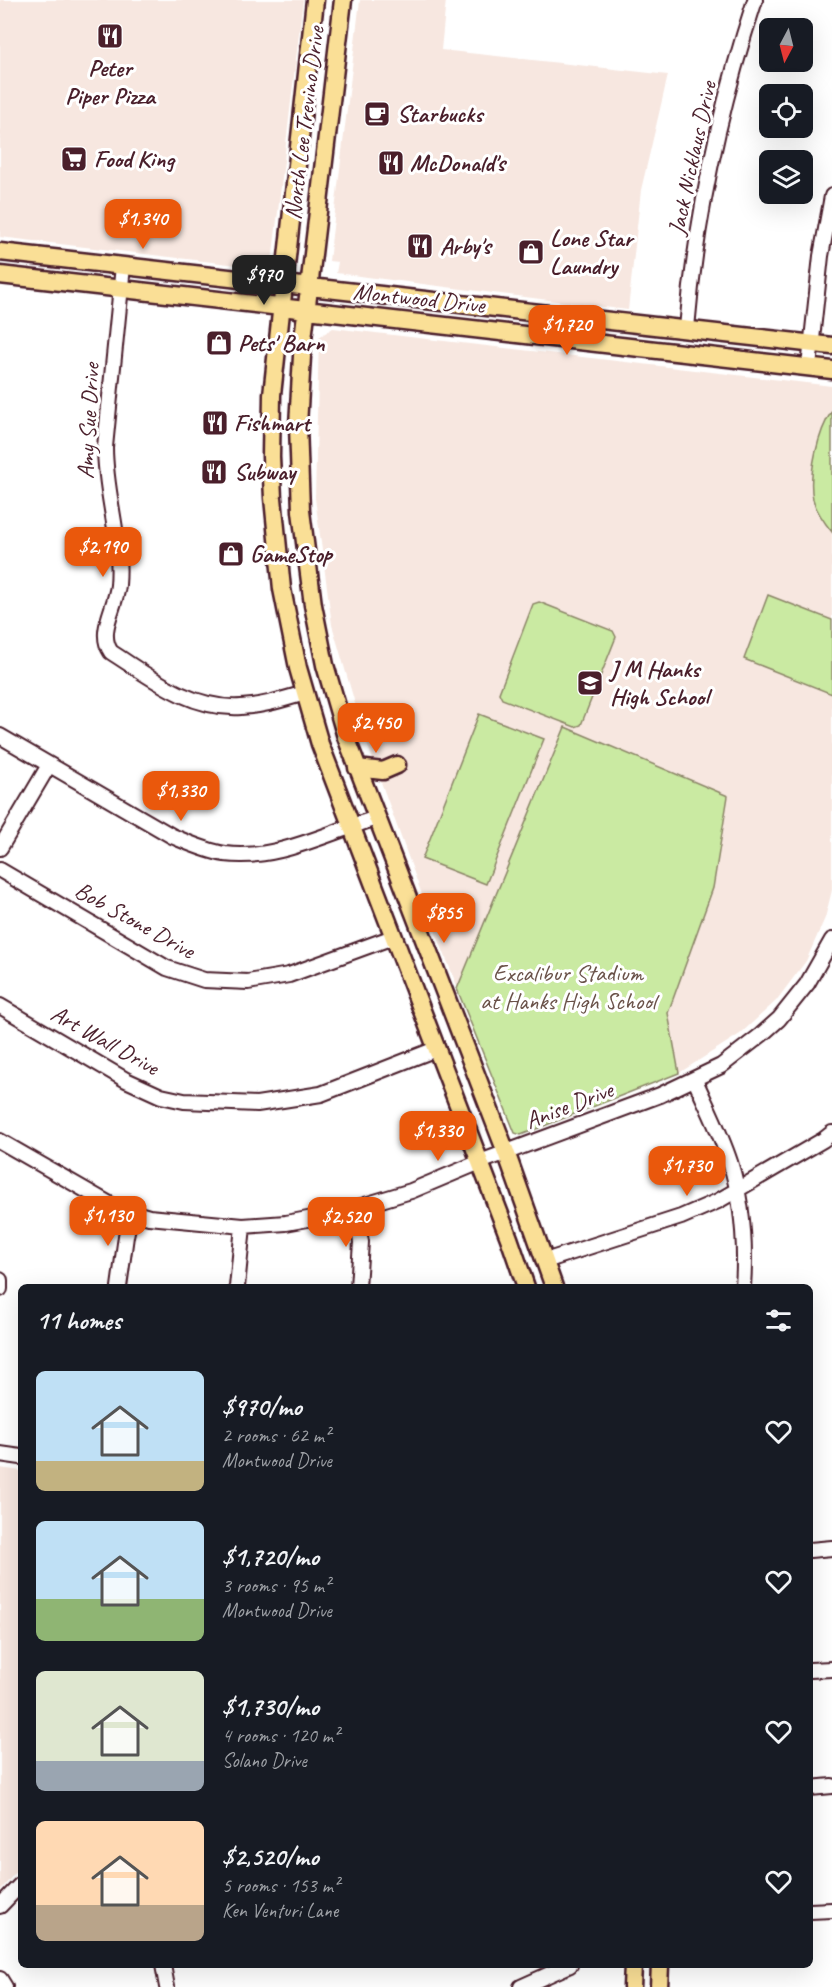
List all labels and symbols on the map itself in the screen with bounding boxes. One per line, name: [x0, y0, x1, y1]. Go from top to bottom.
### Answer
north arrow: [759, 18, 813, 72]
restaurant icon: Peter Piper Pizza: [95, 21, 125, 51]
street label: North Lee Trevino Drive: [277, 22, 331, 221]
place label: Peter Piper Pizza: [65, 53, 157, 111]
street label: Jack Nicklaus Drive: [661, 76, 723, 238]
cafe icon: Starbucks: [362, 99, 392, 129]
place label: Starbucks: [397, 99, 485, 129]
supermarket icon: Food King: [59, 144, 89, 174]
place label: Food King: [94, 144, 176, 174]
restaurant icon: McDonald's: [376, 148, 406, 178]
place label: McDonald's: [410, 148, 508, 178]
pin: $1,340: [94, 199, 192, 250]
place label: Lone Star Laundry: [550, 223, 635, 281]
restaurant icon: Arby's: [405, 231, 435, 261]
place label: Arby's: [440, 231, 493, 261]
shop icon: Lone Star Laundry: [516, 237, 546, 267]
pin: $970: [228, 255, 300, 306]
street label: Montwood Drive: [352, 276, 488, 320]
pin: $1,720: [518, 305, 616, 356]
shop icon: Pets' Barn: [204, 328, 234, 358]
place label: Pets' Barn: [238, 328, 326, 358]
street label: Amy Sue Drive: [70, 360, 106, 480]
restaurant icon: Fishmart: [200, 408, 230, 438]
place label: Fishmart: [234, 408, 313, 438]
restaurant icon: Subway: [199, 457, 229, 487]
place label: Subway: [234, 457, 298, 487]
pin: $2,190: [54, 527, 152, 578]
shop icon: GameStop: [216, 539, 246, 569]
place label: GameStop: [250, 539, 334, 569]
place label: J M Hanks High School: [608, 654, 713, 712]
school or university icon: J M Hanks High School: [575, 668, 605, 698]
pin: $2,450: [327, 703, 425, 754]
pin: $1,330: [132, 771, 230, 822]
street label: Bob Stone Drive: [70, 875, 202, 966]
pin: $855: [408, 893, 480, 944]
park label: Excalibur Stadium at Hanks High School: [480, 958, 660, 1016]
street label: Art Wall Drive: [46, 998, 166, 1083]
street label: Anise Drive: [521, 1074, 619, 1135]
pin: $1,330: [389, 1111, 487, 1162]
pin: $1,730: [638, 1146, 736, 1197]
pin: $1,130: [59, 1196, 157, 1247]
pin: $2,520: [297, 1197, 395, 1248]

